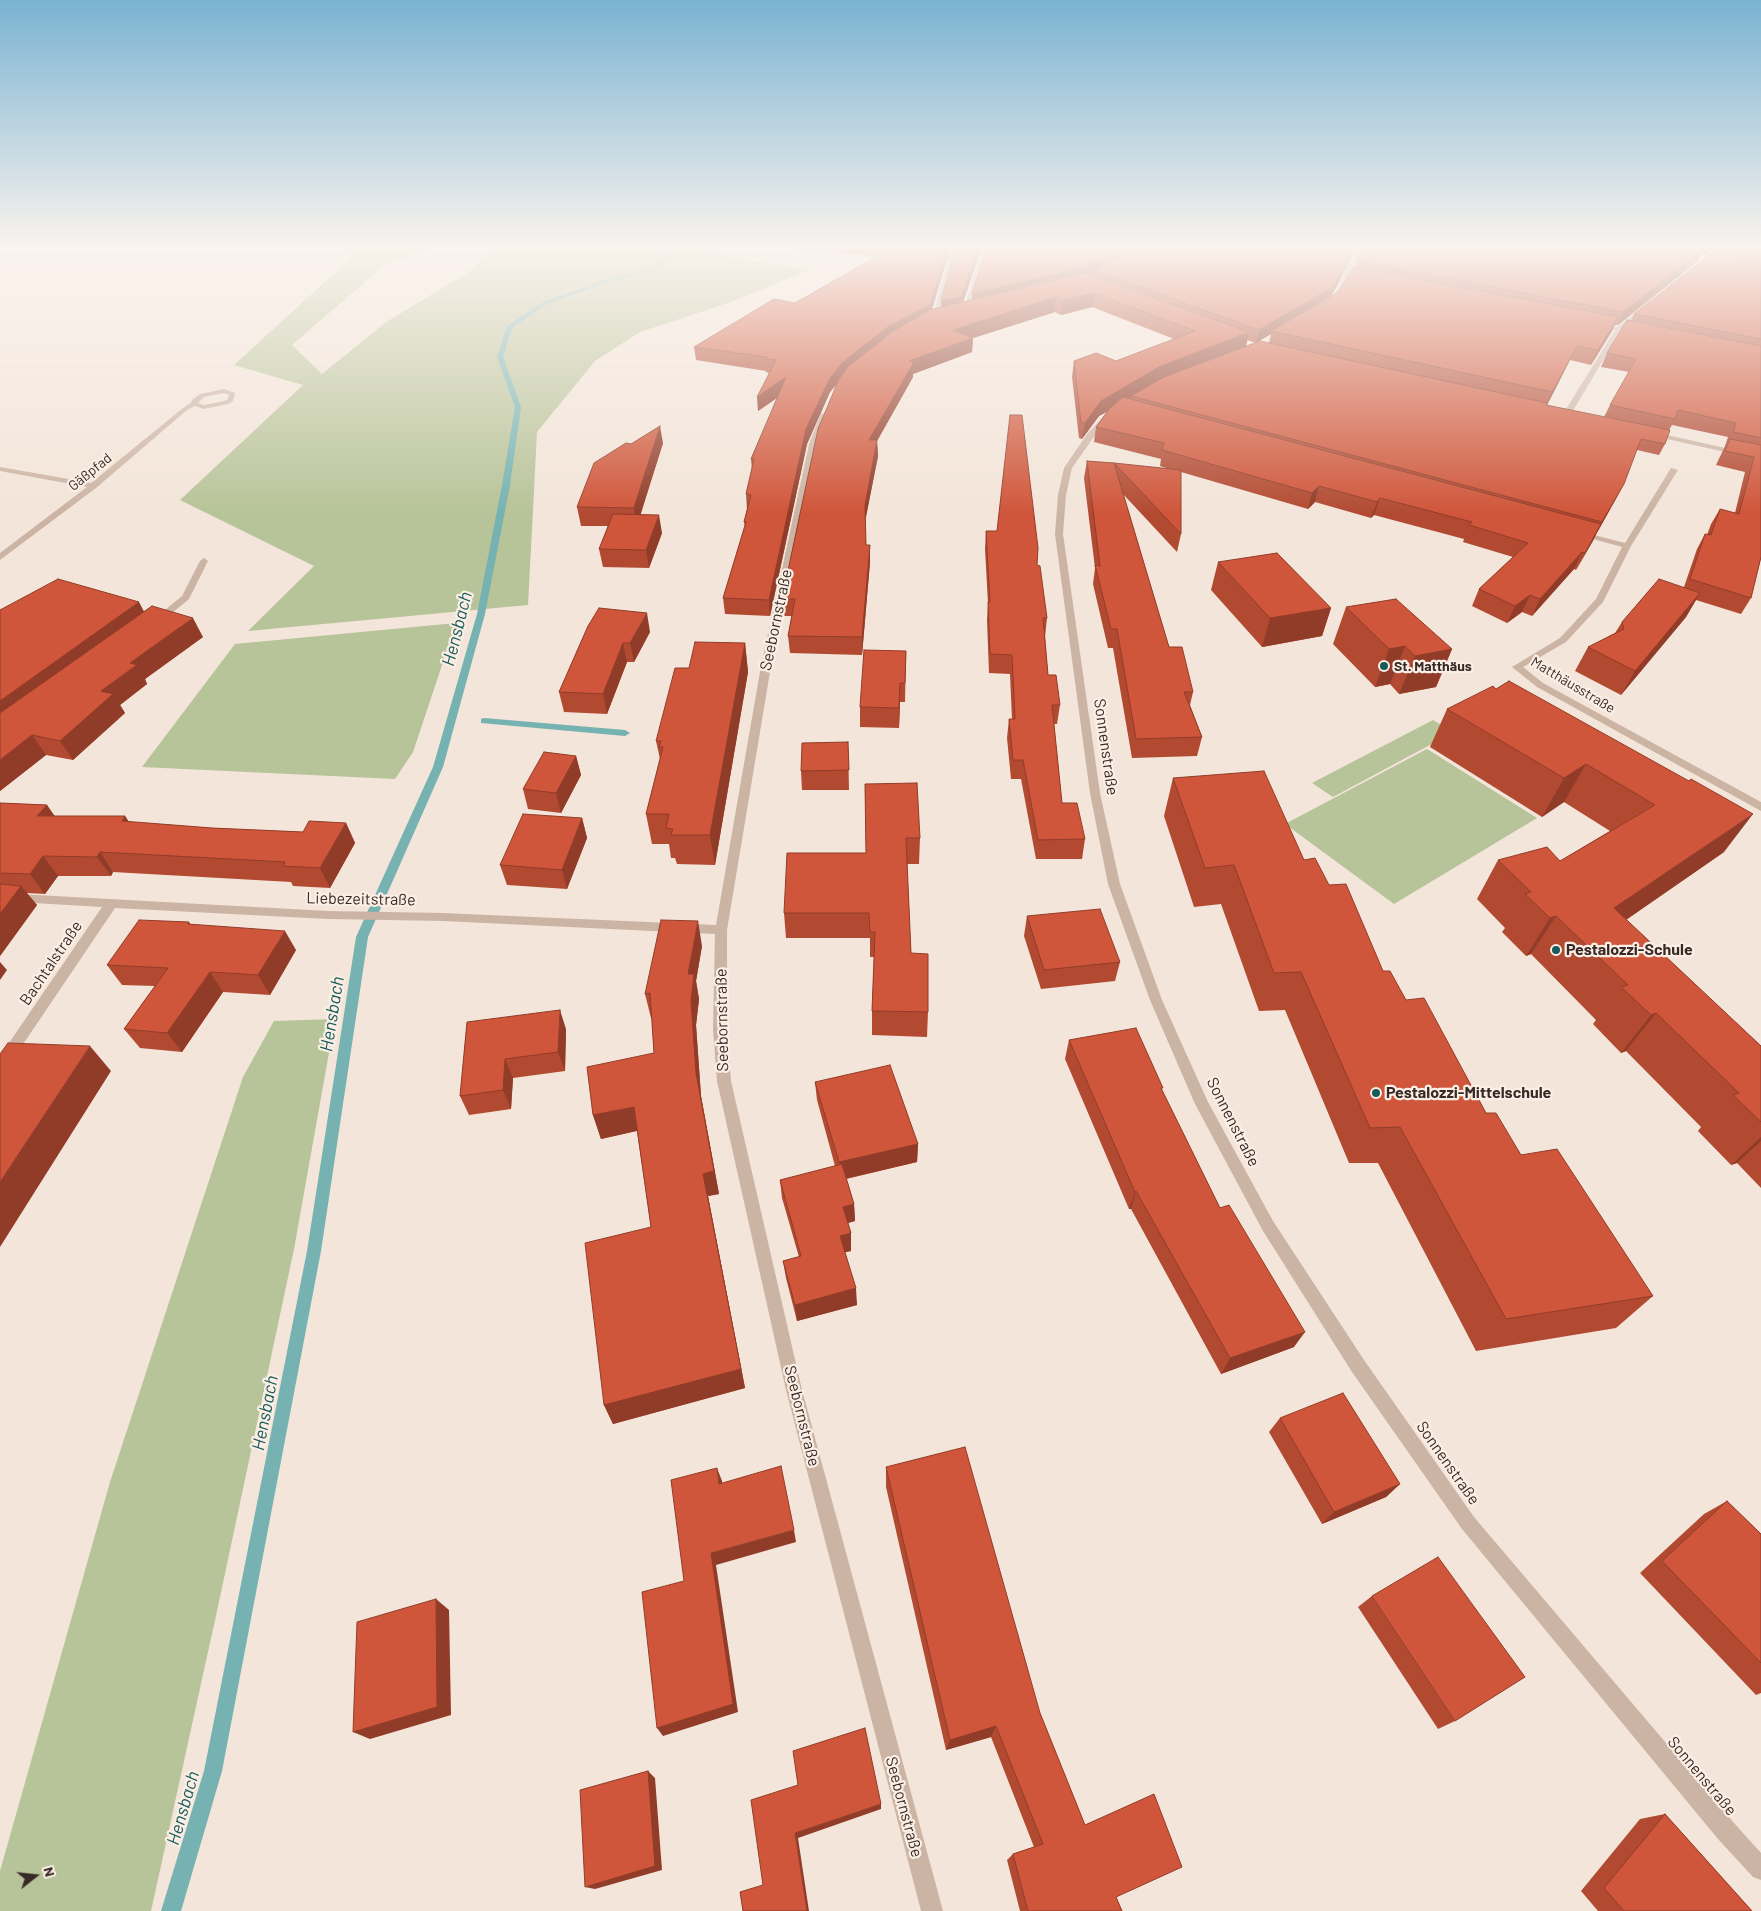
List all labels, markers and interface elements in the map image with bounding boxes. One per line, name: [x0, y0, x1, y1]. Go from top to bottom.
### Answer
street label: Gäßpfad: [65, 450, 115, 494]
street label: Seebornstraße: [756, 568, 796, 672]
water label: Hensbach: [437, 589, 477, 669]
street label: Matthäusstraße: [1528, 653, 1618, 717]
place label: St. Matthäus: [1394, 658, 1472, 674]
marker: St. Matthäus: [1378, 660, 1390, 672]
street label: Sonnenstraße: [1090, 698, 1122, 796]
street label: Liebezeitstraße: [306, 888, 416, 910]
street label: Bachtalstraße: [16, 917, 86, 1009]
place label: Pestalozzi-Schule: [1566, 940, 1693, 960]
marker: Pestalozzi-Schule: [1550, 944, 1562, 956]
street label: Seebornstraße: [712, 968, 732, 1072]
water label: Hensbach: [315, 975, 349, 1053]
street label: Sonnenstraße: [1202, 1074, 1264, 1170]
place label: Pestalozzi-Mittelschule: [1386, 1083, 1551, 1103]
marker: Pestalozzi-Mittelschule: [1370, 1087, 1382, 1099]
street label: Seebornstraße: [780, 1364, 824, 1468]
water label: Hensbach: [247, 1374, 283, 1452]
street label: Sonnenstraße: [1412, 1418, 1484, 1508]
street label: Sonnenstraße: [1663, 1733, 1741, 1819]
street label: Seebornstraße: [881, 1755, 927, 1859]
water label: Hensbach: [162, 1768, 204, 1848]
north arrow: [10, 1851, 60, 1901]
text: N: [40, 1865, 59, 1879]

